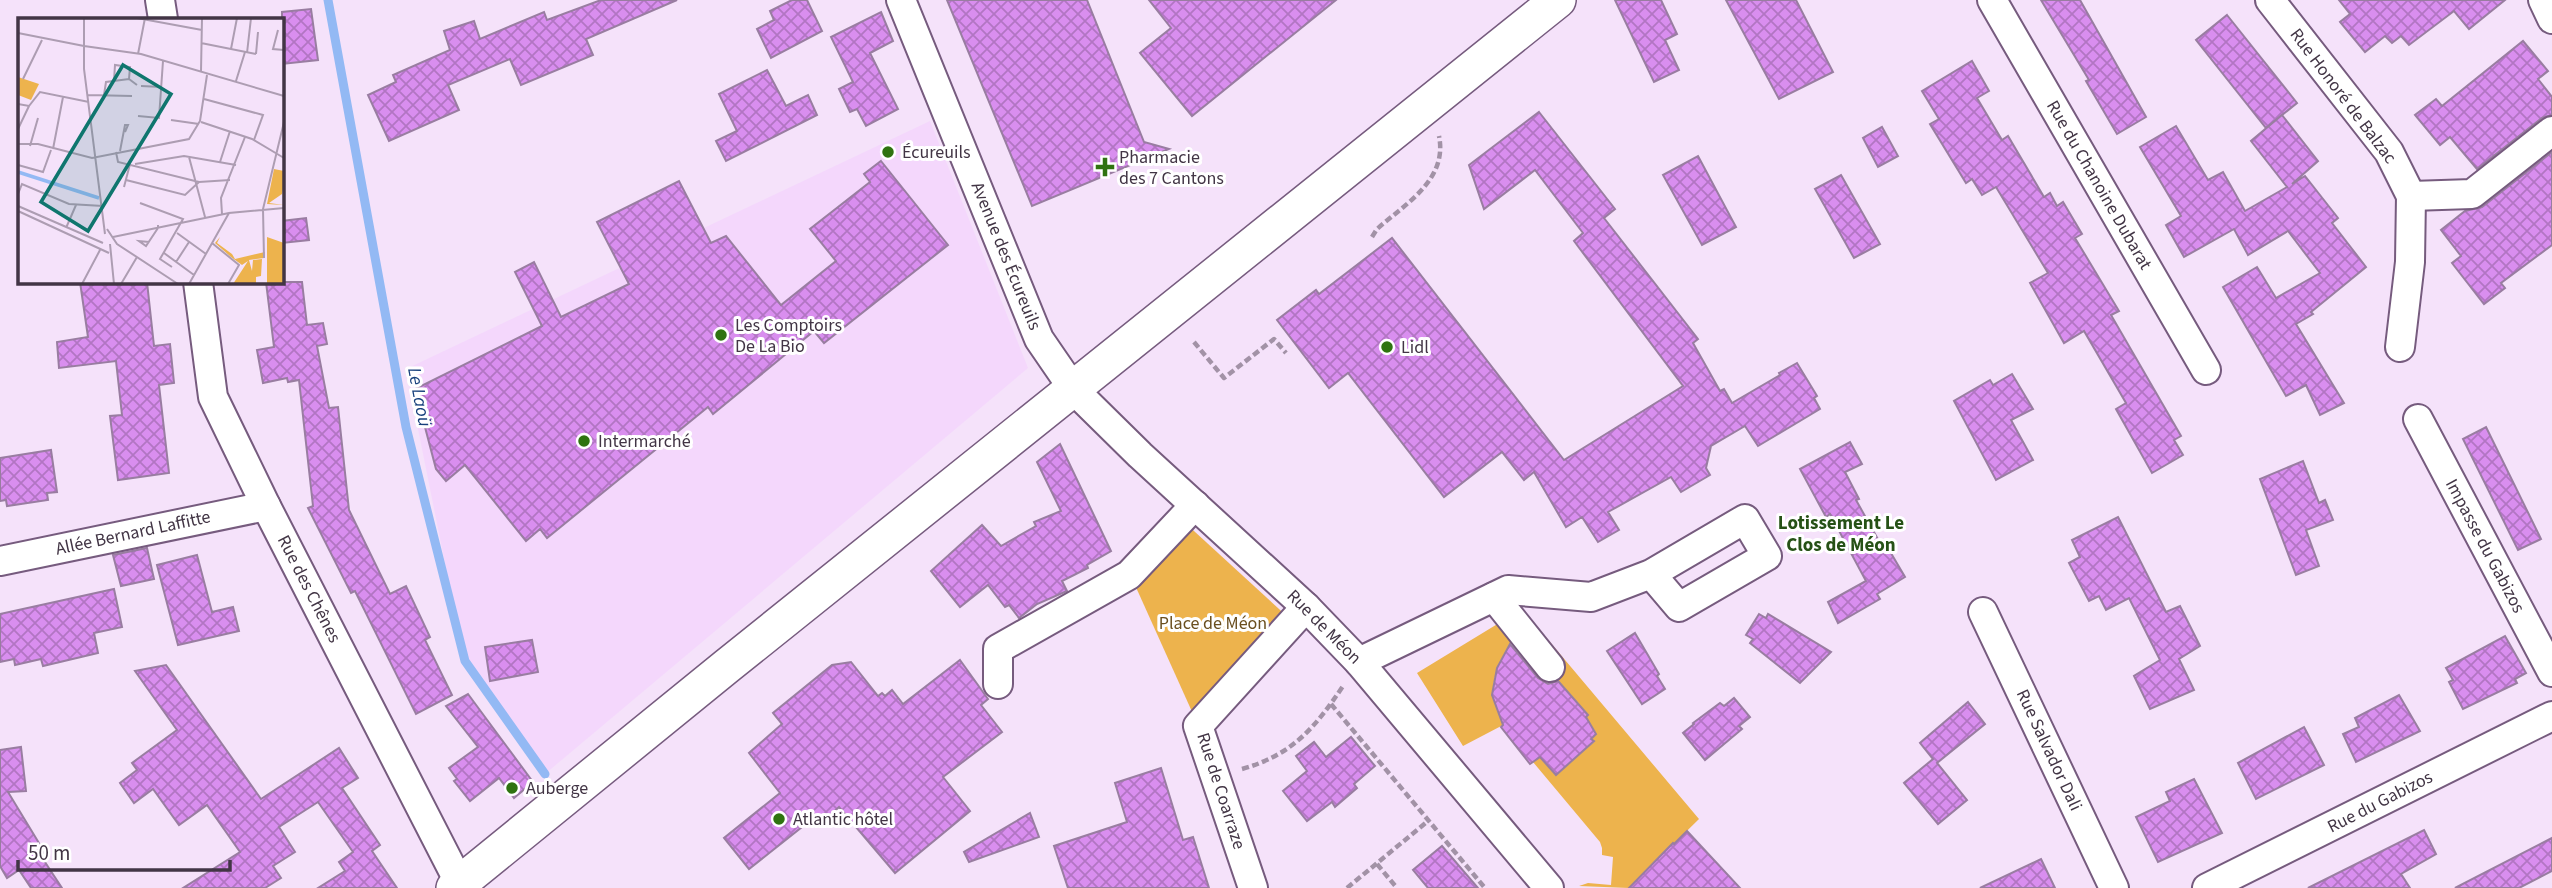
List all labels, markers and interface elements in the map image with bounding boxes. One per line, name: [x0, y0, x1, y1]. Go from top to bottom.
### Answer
inset map: [18, 18, 284, 284]
street label: Rue Honoré de Balzac: [2284, 23, 2402, 169]
street label: Rue du Chanoine Dubarat: [2040, 96, 2158, 274]
place label: Écureuils: [902, 140, 971, 165]
marker: Écureuils: [880, 144, 896, 160]
place label: Pharmacie des 7 Cantons: [1119, 145, 1224, 191]
marker: Pharmacie des 7 Cantons: [1097, 159, 1113, 175]
street label: Avenue des Écureuils: [965, 178, 1047, 334]
place label: Les Comptoirs De La Bio: [735, 313, 842, 359]
marker: Les Comptoirs De La Bio: [713, 327, 729, 343]
place label: Lidl: [1401, 335, 1429, 360]
marker: Lidl: [1379, 339, 1395, 355]
water label: Le Laoü: [400, 365, 438, 429]
place label: Intermarché: [598, 429, 691, 454]
marker: Intermarché: [576, 433, 592, 449]
street label: Impasse du Gabizos: [2439, 474, 2531, 618]
street label: Allée Bernard Laffitte: [53, 504, 213, 562]
district label: Lotissement Le Clos de Méon: [1778, 510, 1904, 559]
street label: Rue des Chênes: [271, 531, 347, 647]
street label: Rue de Méon: [1281, 584, 1367, 670]
park label: Place de Méon: [1159, 611, 1267, 636]
street label: Rue Salvador Dali: [2010, 685, 2088, 815]
street label: Rue de Coarraze: [1190, 729, 1252, 853]
street label: Rue du Gabizos: [2323, 765, 2437, 839]
place label: Auberge: [526, 776, 588, 801]
marker: Auberge: [504, 780, 520, 796]
place label: Atlantic hôtel: [793, 807, 893, 832]
marker: Atlantic hôtel: [771, 811, 787, 827]
scale bar: [18, 828, 229, 872]
text: 50 m: [28, 838, 70, 868]

